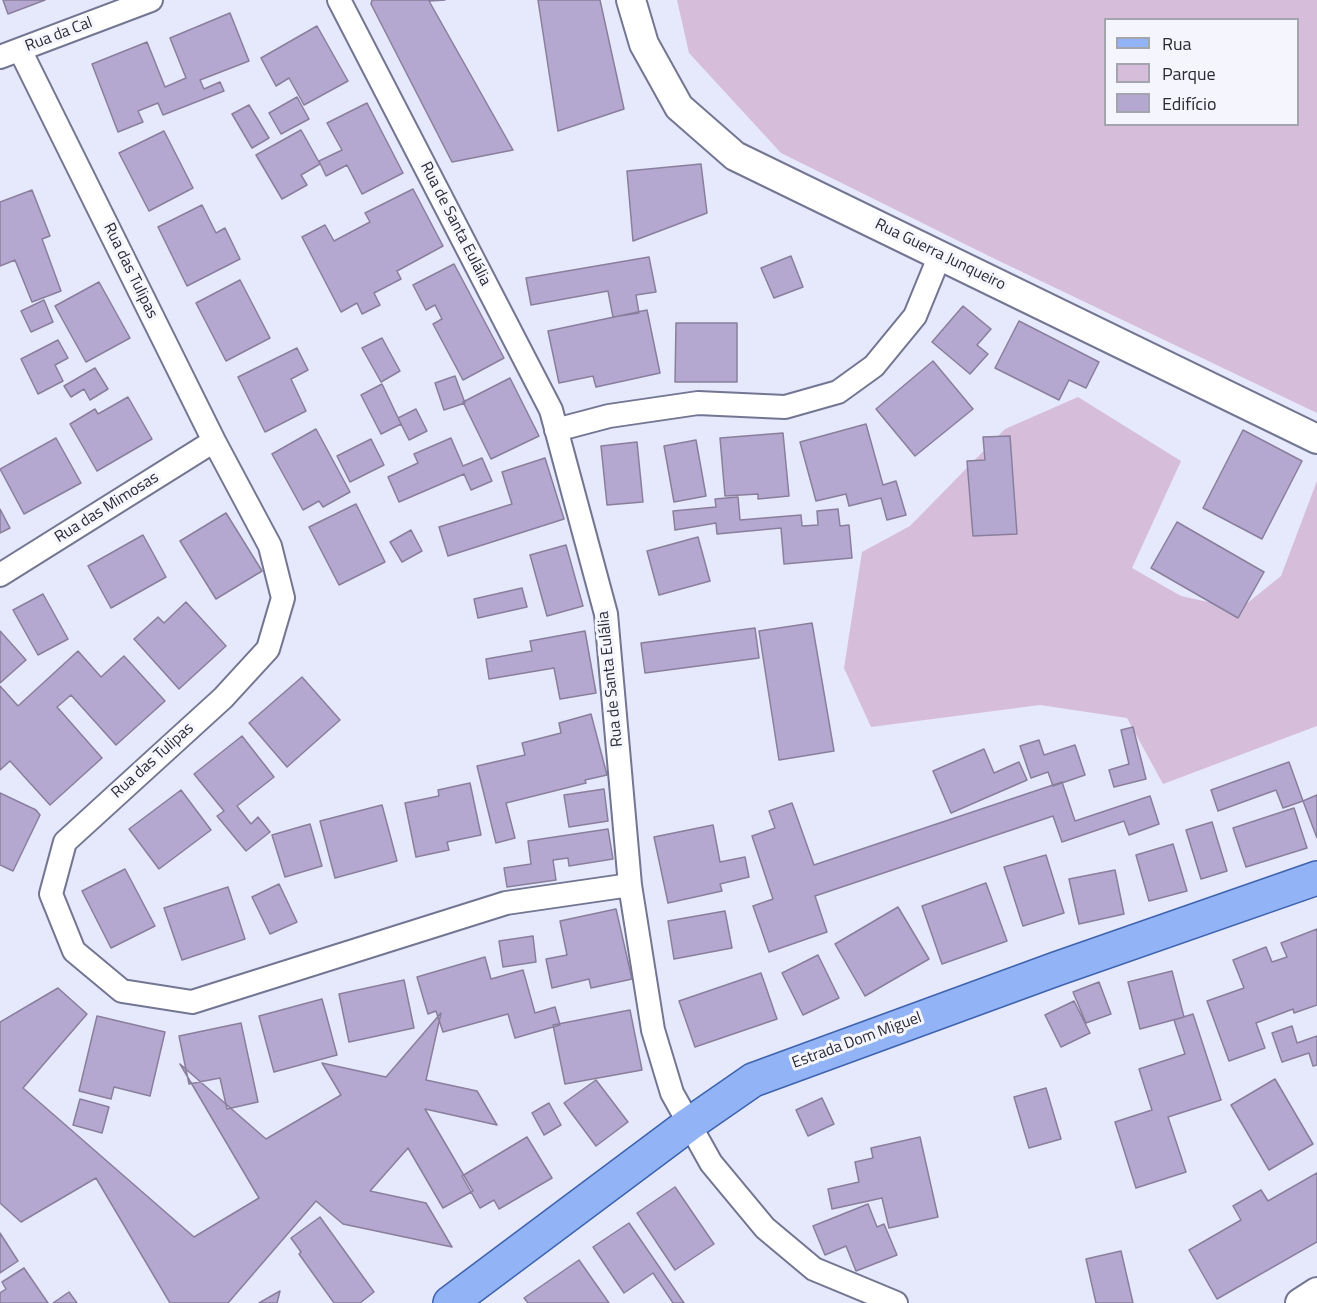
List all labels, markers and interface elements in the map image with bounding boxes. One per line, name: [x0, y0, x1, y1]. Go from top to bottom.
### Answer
street label: Rua da Cal: [23, 13, 95, 57]
legend: [1104, 18, 1299, 126]
text: Rua: [1162, 30, 1192, 57]
text: Parque: [1162, 60, 1216, 87]
text: Edifício: [1162, 90, 1216, 117]
street label: Rua de Santa Eulália: [415, 159, 495, 289]
street label: Rua Guerra Junqueiro: [872, 215, 1008, 295]
street label: Rua das Tulipas: [99, 220, 161, 322]
street label: Rua das Mimosas: [51, 468, 163, 548]
street label: Rua de Santa Eulália: [594, 610, 628, 748]
street label: Rua das Tulipas: [108, 719, 198, 803]
street label: Estrada Dom Miguel: [790, 1009, 924, 1073]

